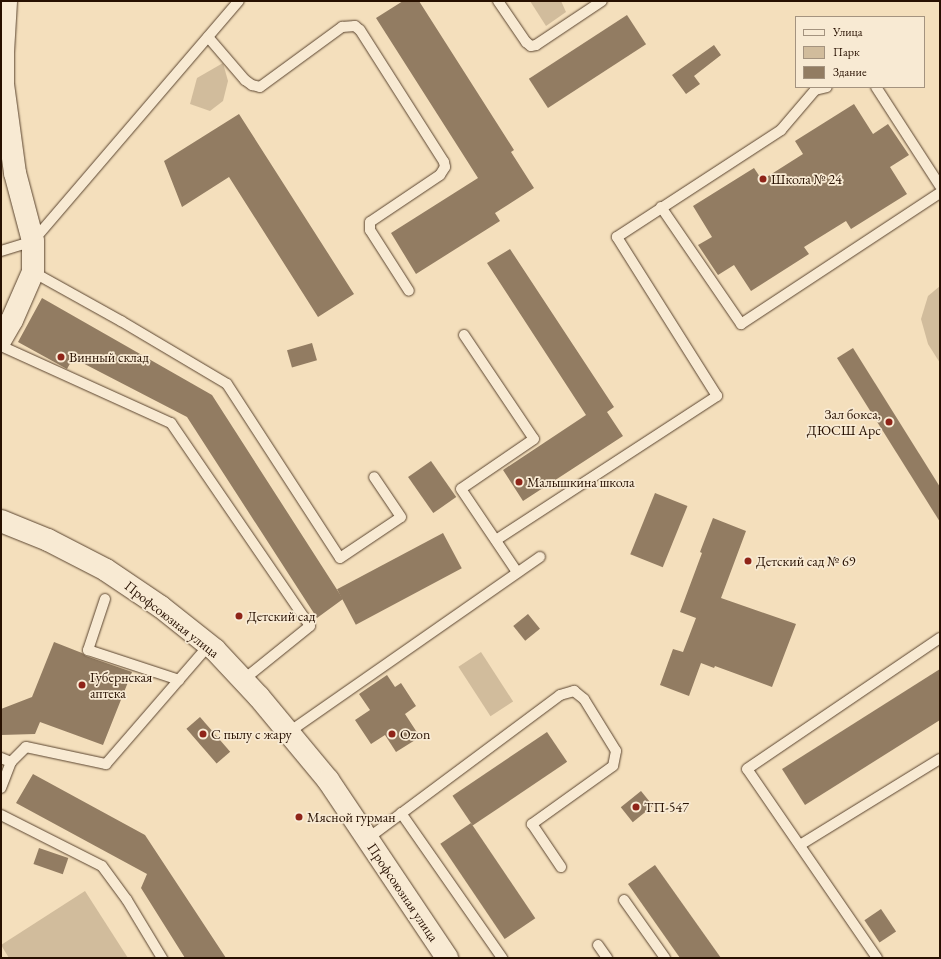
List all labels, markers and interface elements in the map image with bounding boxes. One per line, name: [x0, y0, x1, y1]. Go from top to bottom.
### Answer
legend: [795, 16, 925, 88]
text: Улица: [833, 24, 863, 40]
text: Парк: [833, 44, 860, 60]
text: Здание: [833, 64, 867, 80]
place label: Школа № 24: [771, 171, 842, 187]
marker: Школа № 24: [758, 174, 768, 184]
place label: Винный склад: [69, 349, 149, 365]
marker: Винный склад: [56, 352, 66, 362]
place label: Зал бокса, ДЮСШ Арс: [807, 406, 881, 438]
marker: Зал бокса, ДЮСШ Арс: [884, 417, 894, 427]
place label: Малышкина школа: [527, 474, 635, 490]
marker: Малышкина школа: [514, 477, 524, 487]
place label: Детский сад № 69: [756, 553, 855, 569]
marker: Детский сад № 69: [743, 556, 753, 566]
street label: Профсоюзная улица: [121, 577, 223, 661]
place label: Детский сад: [247, 608, 315, 624]
marker: Детский сад: [234, 611, 244, 621]
place label: Губернская аптека: [90, 669, 152, 702]
marker: Губернская аптека: [77, 680, 87, 690]
place label: С пылу с жару: [211, 726, 292, 742]
place label: Ozon: [400, 726, 430, 742]
marker: С пылу с жару: [198, 729, 208, 739]
marker: Ozon: [387, 729, 397, 739]
place label: ТП-547: [644, 799, 689, 815]
marker: ТП-547: [631, 802, 641, 812]
place label: Мясной гурман: [307, 809, 396, 825]
marker: Мясной гурман: [294, 812, 304, 822]
street label: Профсоюзная улица: [364, 840, 442, 944]

